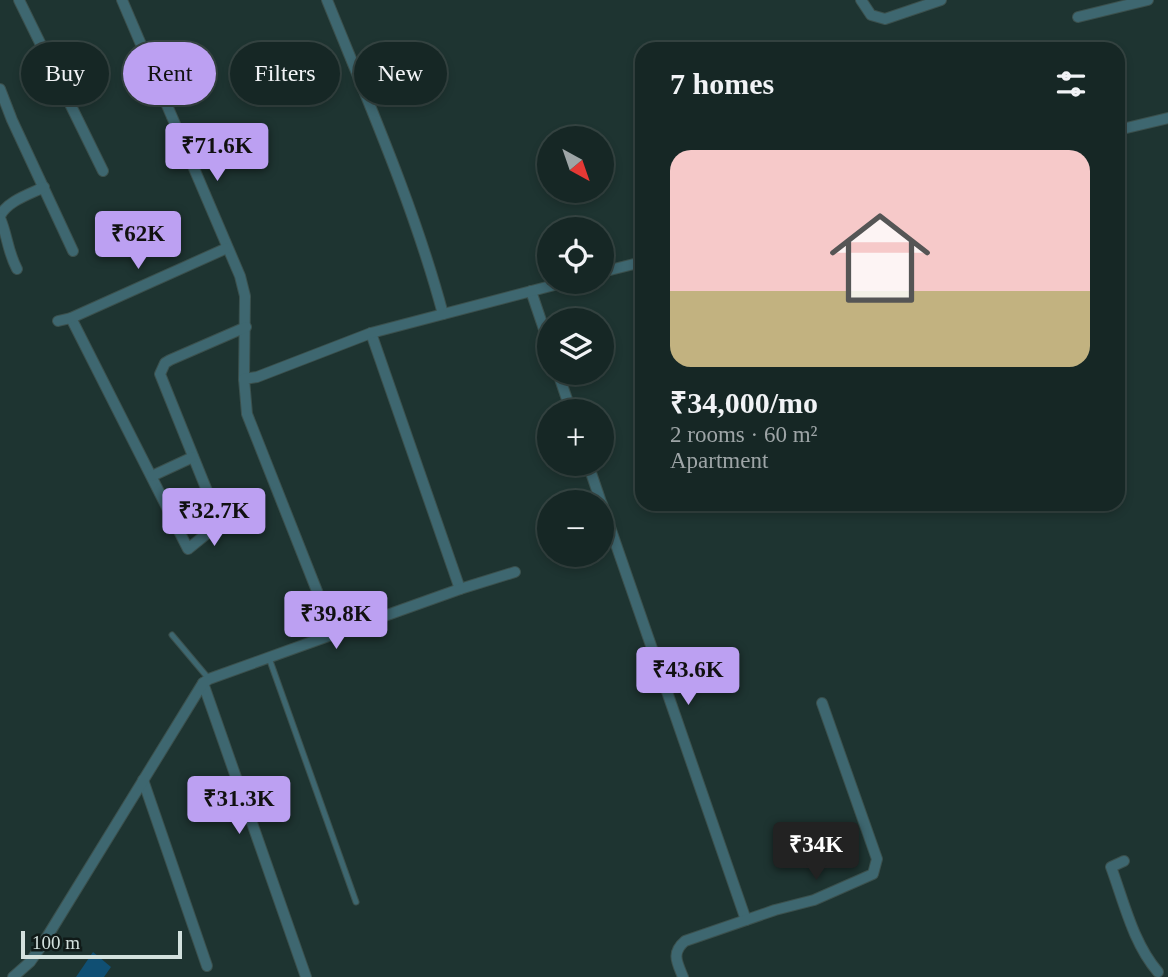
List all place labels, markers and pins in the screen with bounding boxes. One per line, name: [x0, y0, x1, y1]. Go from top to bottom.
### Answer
pin: ₹71.6K: [160, 124, 274, 183]
pin: ₹62K: [97, 212, 179, 271]
pin: ₹32.7K: [157, 489, 271, 548]
pin: ₹39.8K: [279, 592, 393, 651]
pin: ₹43.6K: [631, 648, 745, 707]
pin: ₹31.3K: [182, 776, 296, 836]
pin: ₹34K: [775, 822, 857, 882]

